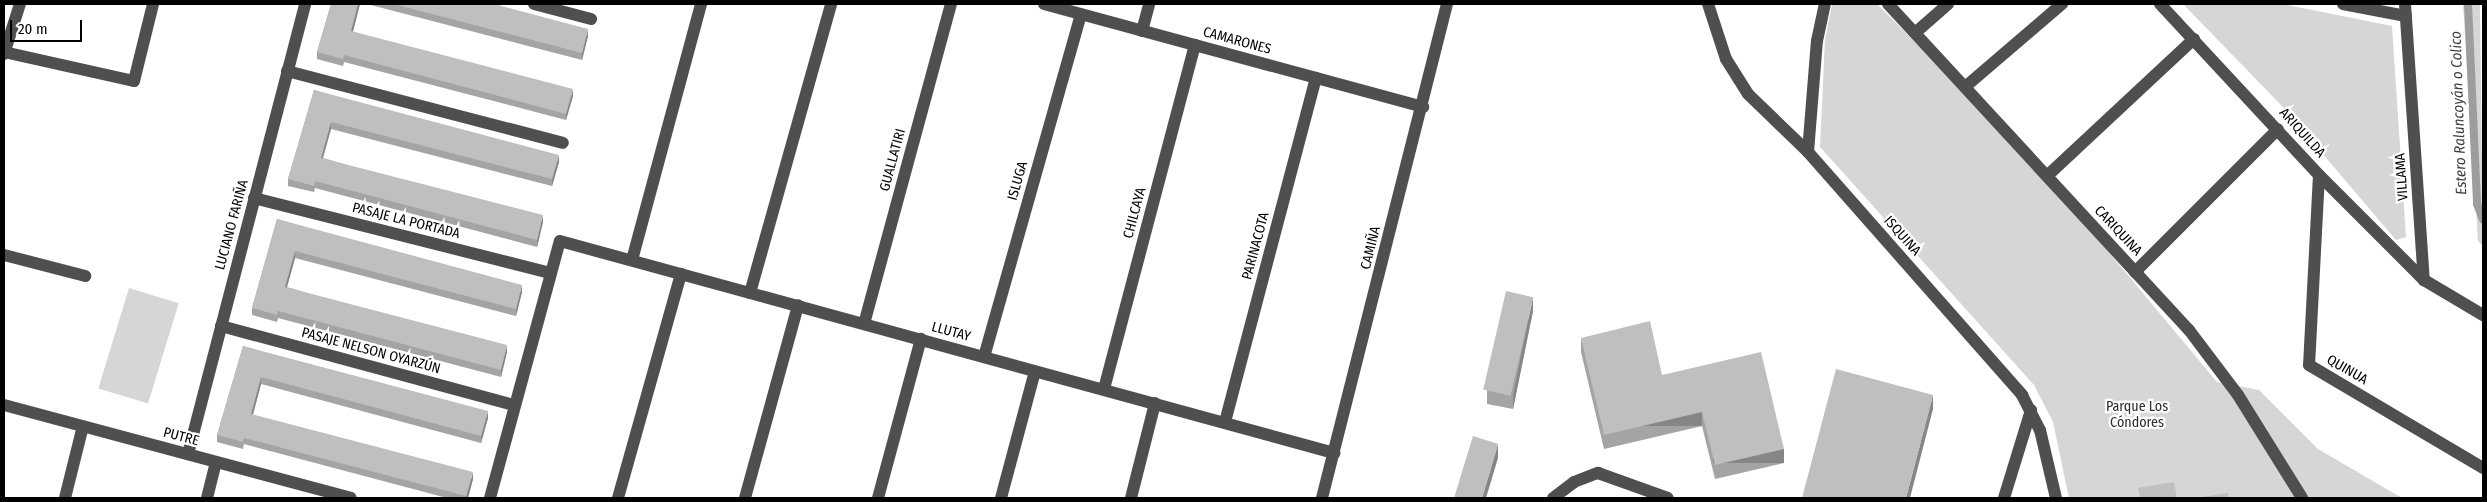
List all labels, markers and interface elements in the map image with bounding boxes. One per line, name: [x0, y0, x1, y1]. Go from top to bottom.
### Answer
scale bar: [12, 10, 85, 42]
text: 20 m: [18, 20, 48, 38]
street label: CAMARONES: [1201, 24, 1273, 58]
water label: Estero Raluncoyán o Colico: [2447, 31, 2471, 195]
street label: ARIQUILDA: [2275, 105, 2329, 161]
street label: GUALLATIRI: [877, 127, 909, 193]
street label: VILLAMA: [2392, 153, 2412, 201]
street label: ISLUGA: [1004, 159, 1032, 203]
street label: LUCIANO FARIÑA: [212, 178, 252, 272]
street label: CHILCAYA: [1120, 186, 1150, 240]
street label: PASAJE LA PORTADA: [350, 199, 462, 243]
street label: CARIQUINA: [2091, 202, 2145, 260]
street label: PARINACOTA: [1239, 210, 1273, 282]
street label: ISQUINA: [1880, 213, 1924, 259]
street label: CAMIÑA: [1358, 225, 1384, 271]
street label: LLUTAY: [930, 319, 972, 345]
street label: PASAJE NELSON OYARZÚN: [300, 324, 442, 378]
street label: QUINUA: [2323, 352, 2371, 388]
park label: Parque Los Cóndores: [2106, 399, 2168, 432]
street label: PUTRE: [161, 424, 201, 450]

